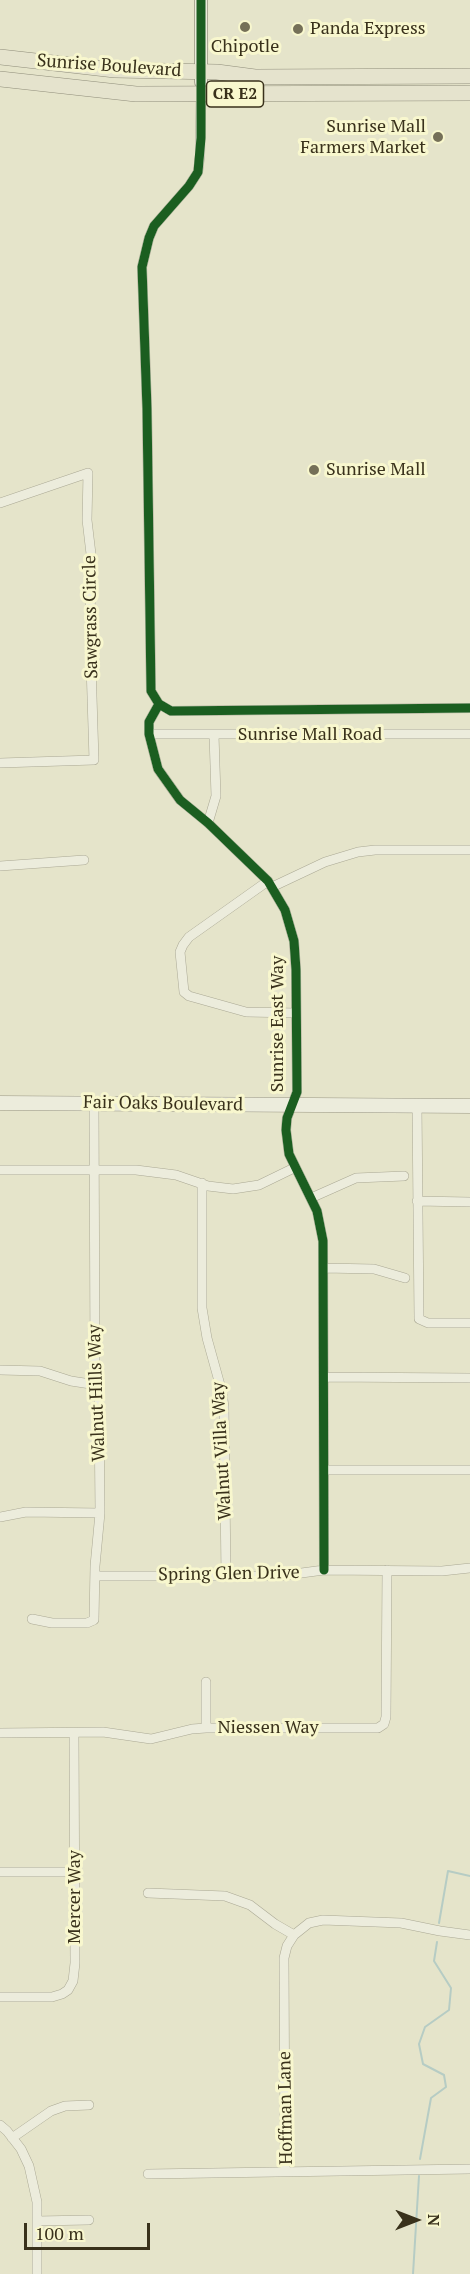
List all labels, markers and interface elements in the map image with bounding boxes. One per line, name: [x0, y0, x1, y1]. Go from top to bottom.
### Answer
place label: Panda Express: [310, 18, 426, 40]
marker: Chipotle: [238, 20, 252, 34]
marker: Panda Express: [291, 22, 305, 36]
place label: Chipotle: [211, 36, 279, 58]
street label: Sunrise Boulevard: [36, 50, 182, 82]
road number: CR E2: [206, 81, 264, 107]
place label: Sunrise Mall Farmers Market: [300, 116, 426, 158]
marker: Sunrise Mall Farmers Market: [431, 130, 445, 144]
place label: Sunrise Mall: [326, 459, 426, 481]
marker: Sunrise Mall: [307, 463, 321, 477]
street label: Sawgrass Circle: [79, 555, 103, 679]
street label: Sunrise Mall Road: [238, 724, 382, 746]
street label: Sunrise East Way: [267, 956, 289, 1092]
street label: Fair Oaks Boulevard: [83, 1092, 243, 1116]
street label: Walnut Hills Way: [84, 1324, 110, 1462]
street label: Walnut Villa Way: [208, 1381, 236, 1521]
street label: Spring Glen Drive: [158, 1562, 300, 1586]
street label: Niessen Way: [217, 1717, 319, 1739]
street label: Mercer Way: [64, 1850, 86, 1944]
street label: Hoffman Lane: [274, 2051, 298, 2165]
north arrow: [386, 2190, 446, 2250]
scale bar: [27, 2211, 153, 2249]
text: N: [423, 2214, 445, 2226]
text: 100 m: [35, 2221, 84, 2245]

